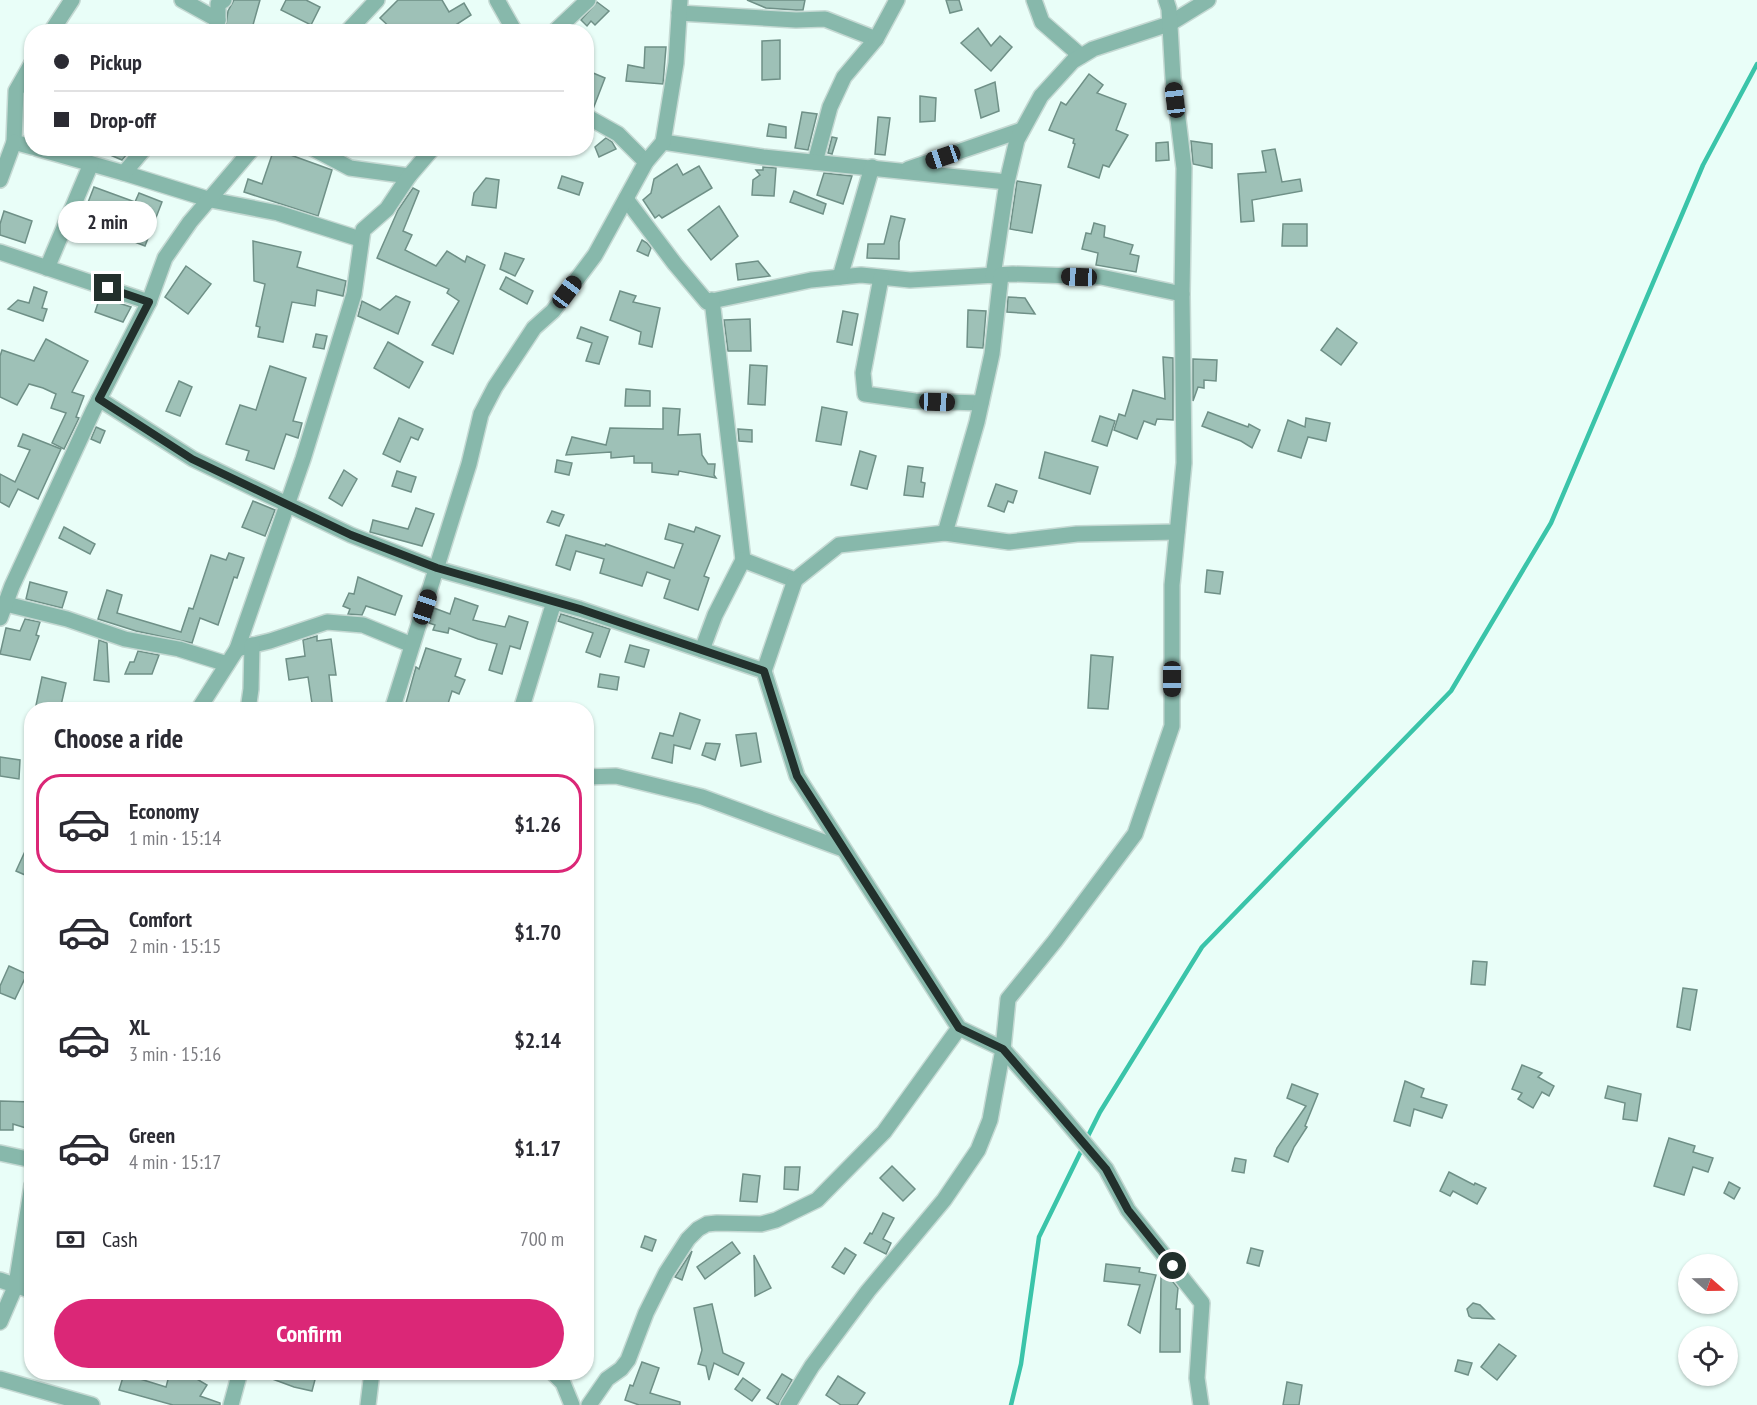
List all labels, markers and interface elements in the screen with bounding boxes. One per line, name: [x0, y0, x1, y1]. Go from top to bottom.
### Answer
text: Pickup: [90, 48, 142, 76]
car: [1164, 81, 1186, 119]
text: Drop-off: [90, 106, 156, 134]
car: [923, 143, 963, 171]
callout: 2 min: [58, 201, 158, 243]
text: 2 min: [87, 209, 128, 235]
car: [1061, 267, 1097, 287]
car: [549, 272, 585, 312]
route end: [94, 274, 121, 301]
car: [919, 392, 955, 412]
car: [411, 587, 439, 627]
car: [1163, 661, 1181, 697]
text: Choose a ride: [54, 721, 183, 755]
icon: car: [57, 797, 111, 851]
text: Economy: [129, 797, 199, 825]
text: $1.26: [514, 810, 561, 838]
text: 1 min · 15:14: [129, 825, 221, 851]
icon: car: [57, 905, 111, 959]
text: Comfort: [129, 905, 192, 933]
text: $1.70: [514, 918, 561, 946]
text: 2 min · 15:15: [129, 933, 221, 959]
icon: car: [57, 1013, 111, 1067]
text: XL: [129, 1013, 150, 1041]
text: $2.14: [514, 1026, 561, 1054]
text: 3 min · 15:16: [129, 1041, 221, 1067]
icon: car: [57, 1121, 111, 1175]
text: Green: [129, 1121, 175, 1149]
text: $1.17: [514, 1134, 561, 1162]
text: 4 min · 15:17: [129, 1149, 221, 1175]
icon: cash: [54, 1223, 87, 1256]
text: Cash: [102, 1225, 138, 1253]
text: 700 m: [520, 1226, 564, 1252]
route start: [1159, 1252, 1186, 1279]
north arrow: [1678, 1254, 1738, 1314]
map controls: [1678, 1254, 1738, 1386]
button: Confirm: [54, 1299, 564, 1368]
button: locate: [1678, 1326, 1738, 1386]

